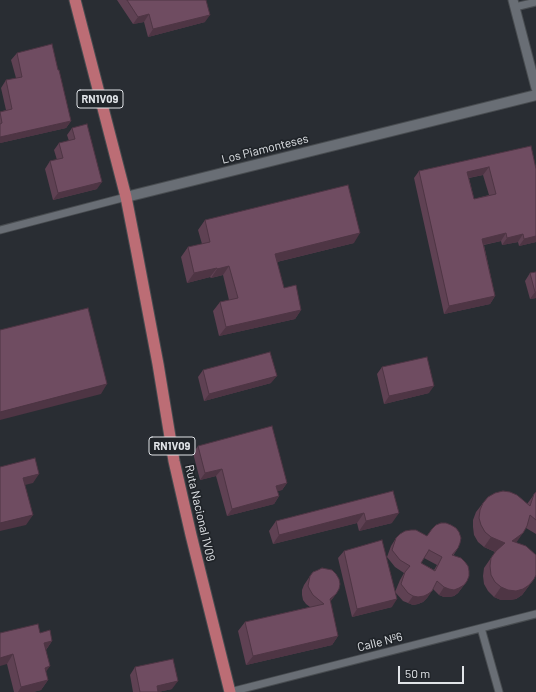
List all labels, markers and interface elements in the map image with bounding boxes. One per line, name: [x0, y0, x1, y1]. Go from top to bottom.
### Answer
road number: RN1V09: [77, 90, 123, 108]
street label: Los Piamonteses: [220, 131, 310, 167]
road number: RN1V09: [149, 437, 195, 455]
street label: Ruta Nacional 1V09: [182, 463, 218, 563]
street label: Calle Nº6: [356, 629, 404, 655]
scale bar: [400, 658, 466, 684]
text: 50 m: [405, 666, 430, 680]

